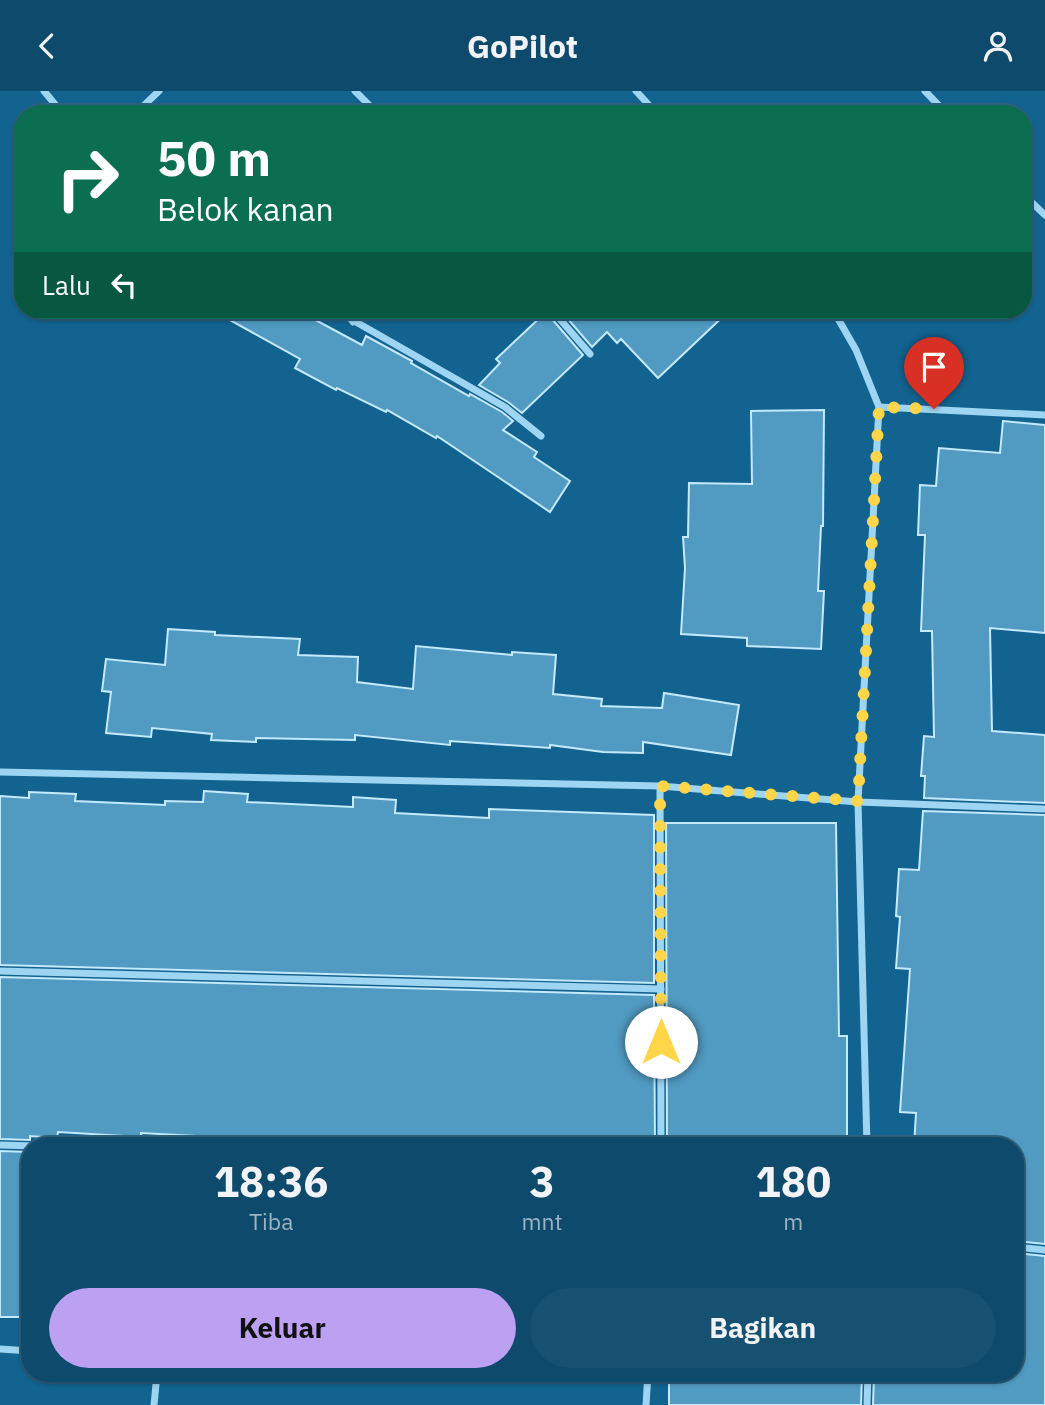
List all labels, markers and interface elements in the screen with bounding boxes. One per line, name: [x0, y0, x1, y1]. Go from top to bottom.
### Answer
text: GoPilot: [467, 25, 578, 67]
icon: back: [28, 27, 66, 65]
icon: person: [979, 27, 1017, 65]
text: 50 m: [157, 126, 271, 189]
icon: right: [42, 133, 133, 224]
text: Belok kanan: [157, 188, 334, 230]
icon: left: [105, 266, 143, 304]
text: Lalu: [42, 268, 91, 302]
pin: [904, 337, 964, 409]
icon: arrive: [915, 348, 953, 386]
position arrow: [624, 1005, 698, 1079]
text: 18:36: [214, 1154, 329, 1209]
text: 3: [529, 1154, 555, 1209]
text: 180: [756, 1154, 831, 1209]
text: Tiba: [249, 1206, 293, 1236]
text: mnt: [521, 1206, 563, 1236]
text: m: [783, 1206, 803, 1236]
button: Keluar: [49, 1288, 516, 1368]
button: Bagikan: [530, 1288, 996, 1368]

